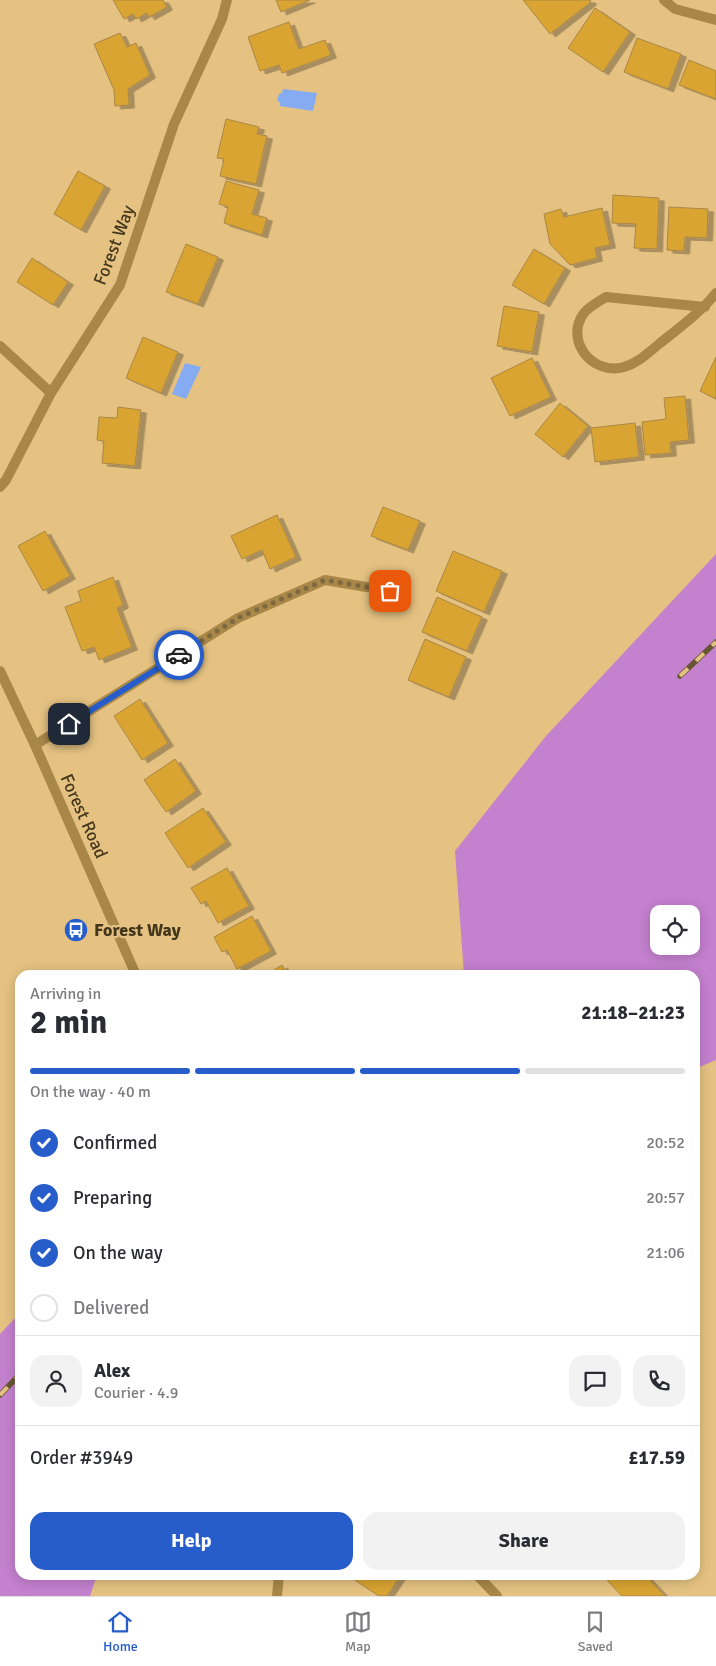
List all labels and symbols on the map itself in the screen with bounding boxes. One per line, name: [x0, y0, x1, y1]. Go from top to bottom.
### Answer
street label: Forest Way: [89, 201, 139, 288]
pin: [369, 570, 411, 612]
courier: [154, 630, 204, 680]
pin: [48, 703, 90, 745]
street label: Forest Road: [56, 770, 112, 862]
bus stop icon: Forest Way: [63, 917, 89, 943]
place label: Forest Way: [94, 919, 181, 941]

